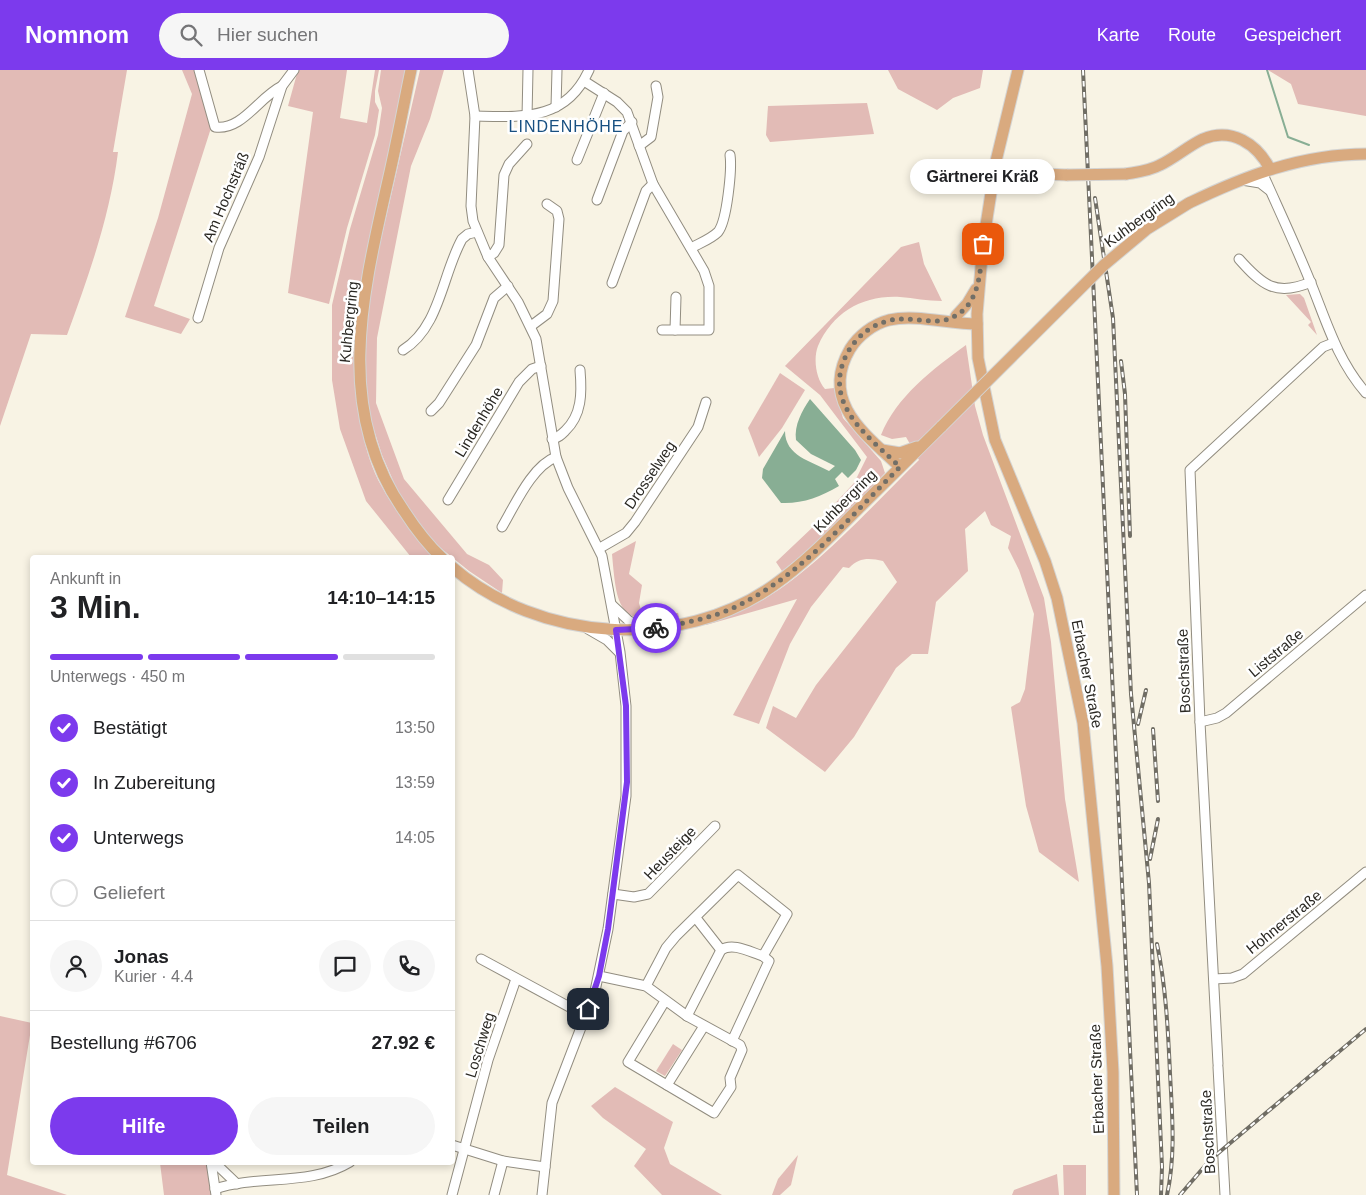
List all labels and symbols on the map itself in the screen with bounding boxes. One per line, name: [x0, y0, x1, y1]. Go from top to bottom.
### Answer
district label: LINDENHÖHE: [509, 118, 623, 135]
street label: Am Hochsträß: [199, 149, 252, 244]
callout: Gärtnerei Kräß: [910, 159, 1056, 194]
street label: Kuhbergring: [1101, 189, 1177, 250]
pin: [962, 223, 1004, 265]
street label: Kuhbergring: [336, 280, 361, 363]
street label: Lindenhöhe: [451, 384, 506, 460]
street label: Drosselweg: [621, 437, 679, 512]
street label: Kuhbergring: [810, 466, 880, 536]
courier: [631, 603, 681, 653]
street label: Erbacher Straße: [1069, 618, 1106, 730]
street label: Liststraße: [1245, 625, 1306, 680]
street label: Boschstraße: [1174, 629, 1193, 713]
street label: Heusteige: [640, 822, 699, 883]
street label: Hohnerstraße: [1243, 886, 1325, 957]
pin: [567, 988, 609, 1030]
street label: Loschweg: [462, 1010, 498, 1080]
street label: Erbacher Straße: [1086, 1024, 1107, 1134]
street label: Boschstraße: [1197, 1090, 1218, 1175]

